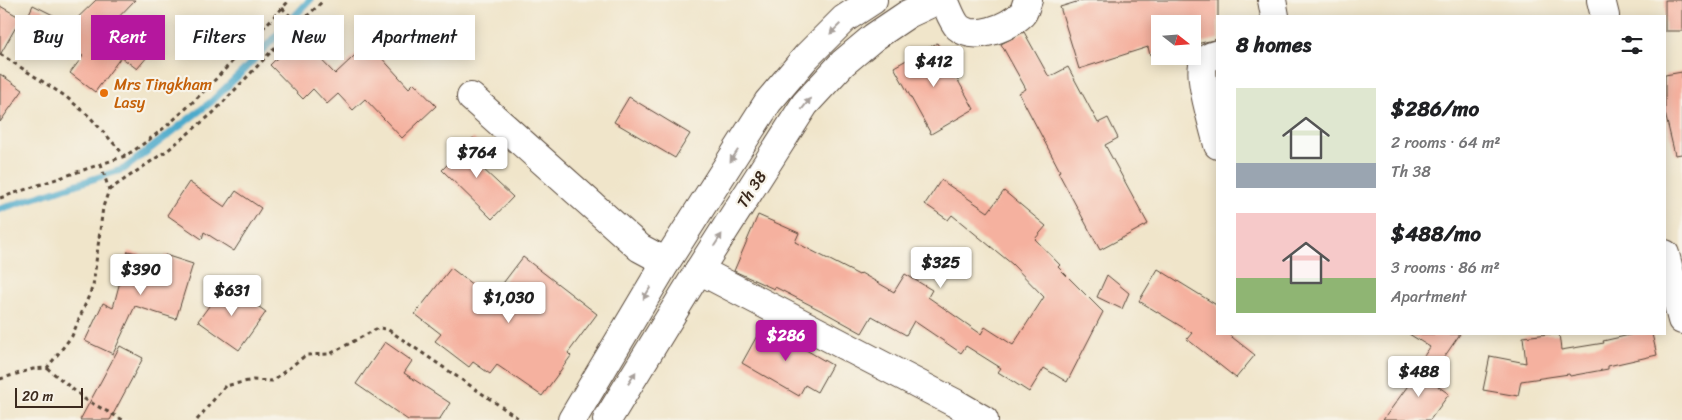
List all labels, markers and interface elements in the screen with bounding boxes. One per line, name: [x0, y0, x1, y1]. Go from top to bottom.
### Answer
chip: Buy: [15, 15, 81, 60]
chip: Rent: [91, 15, 165, 60]
chip: Filters: [175, 15, 264, 60]
chip: New: [274, 15, 344, 60]
chip: Apartment: [354, 15, 475, 60]
north arrow: [1151, 15, 1201, 65]
map controls: [1151, 15, 1201, 65]
one-way arrow: [829, 23, 841, 35]
text: 8 homes: [1236, 26, 1311, 64]
icon: filters: [1618, 31, 1646, 59]
pin: $412: [904, 46, 964, 88]
text: $412: [916, 47, 952, 76]
place label: Mrs Tingkham Lasy: [114, 70, 212, 117]
marker: Mrs Tingkham Lasy: [98, 87, 110, 99]
text: $286/mo: [1391, 90, 1479, 128]
one-way arrow: [801, 97, 811, 111]
icon: home: [1276, 108, 1336, 168]
text: 2 rooms · 64 m²: [1391, 128, 1501, 157]
pin: $764: [447, 136, 507, 179]
text: $764: [458, 138, 497, 167]
one-way arrow: [729, 149, 738, 162]
text: Th 38: [1391, 157, 1431, 186]
street label: Th 38: [728, 164, 775, 214]
text: $488/mo: [1391, 215, 1481, 253]
icon: home: [1276, 233, 1336, 293]
one-way arrow: [713, 234, 723, 247]
pin: $325: [911, 246, 971, 289]
text: $325: [922, 248, 960, 277]
text: 3 rooms · 86 m²: [1391, 253, 1500, 282]
pin: $390: [111, 254, 171, 296]
text: $390: [121, 255, 161, 284]
pin: $631: [202, 274, 262, 317]
text: $631: [214, 276, 250, 305]
pin: $1,030: [468, 282, 550, 324]
text: Apartment: [1391, 282, 1467, 311]
text: $1,030: [484, 283, 534, 312]
one-way arrow: [643, 286, 651, 301]
pin: $286: [756, 320, 816, 362]
text: $286: [767, 321, 805, 350]
pin: $488: [1389, 356, 1449, 398]
text: $488: [1399, 357, 1439, 386]
one-way arrow: [628, 372, 637, 385]
text: 20 m: [22, 384, 53, 409]
scale bar: [15, 385, 82, 408]

